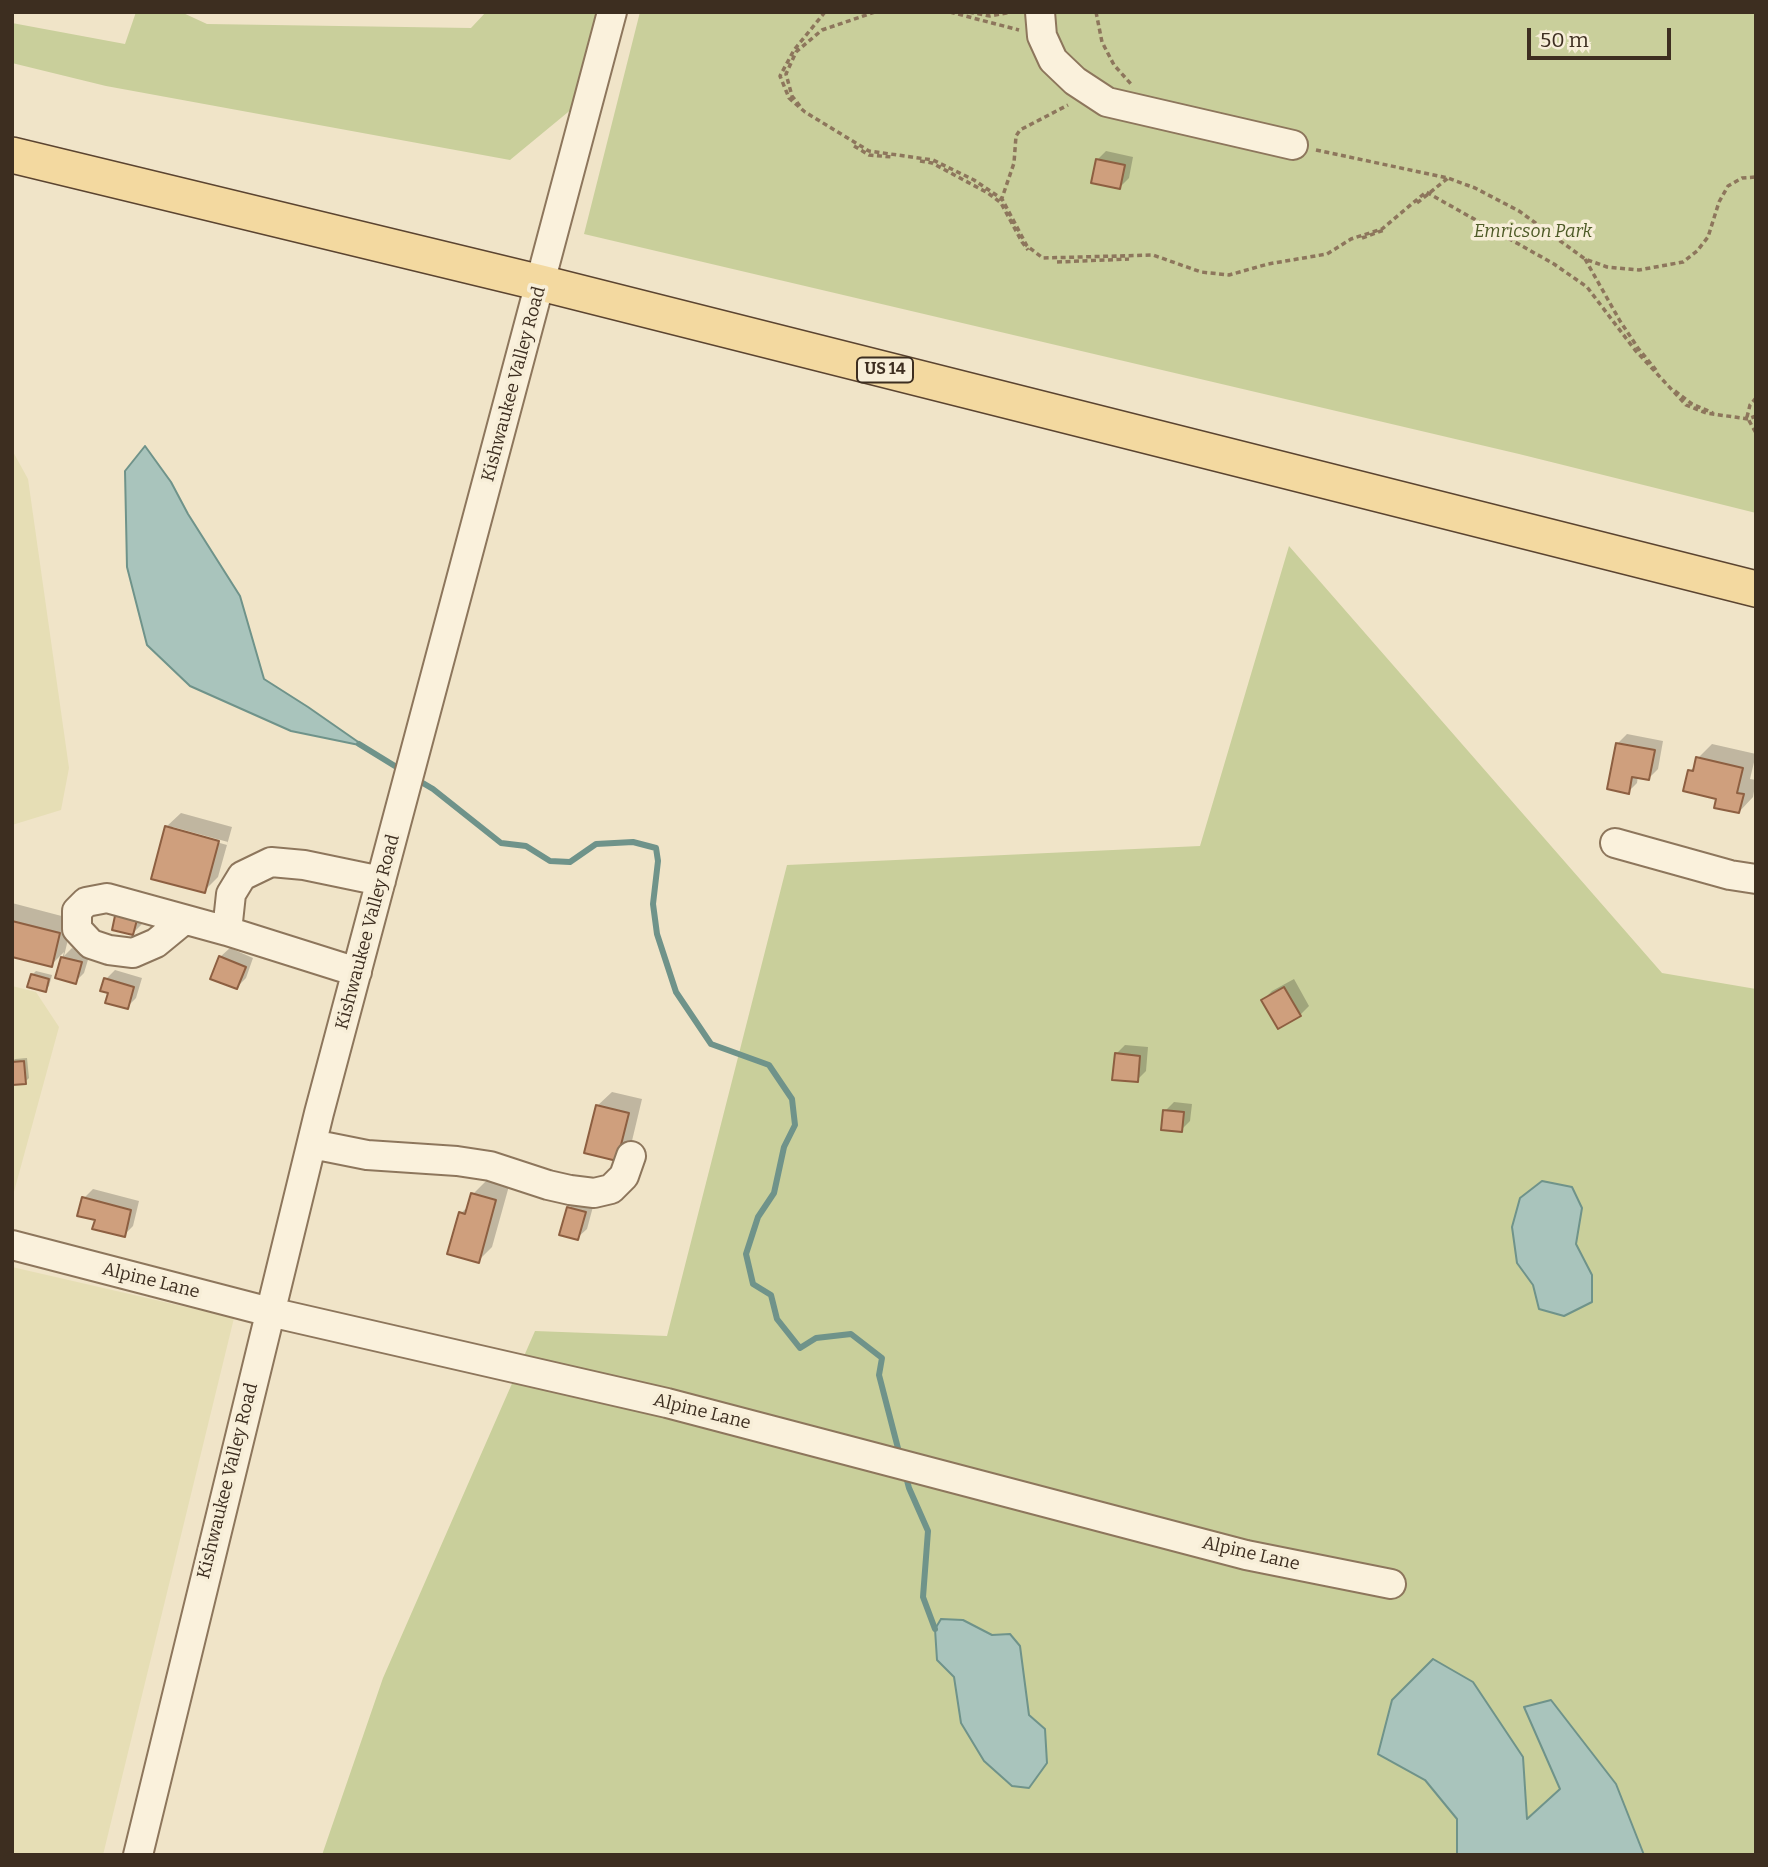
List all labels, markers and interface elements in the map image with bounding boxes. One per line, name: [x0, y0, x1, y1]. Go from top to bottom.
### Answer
scale bar: [1530, 14, 1674, 58]
text: 50 m: [1540, 27, 1589, 53]
park label: Emricson Park: [1474, 221, 1592, 243]
street label: Kishwaukee Valley Road: [478, 284, 550, 484]
road number: US 14: [857, 358, 913, 382]
street label: Kishwaukee Valley Road: [332, 832, 404, 1032]
street label: Alpine Lane: [100, 1258, 202, 1304]
street label: Kishwaukee Valley Road: [193, 1381, 263, 1581]
street label: Alpine Lane: [651, 1389, 753, 1435]
street label: Alpine Lane: [1200, 1532, 1302, 1576]

